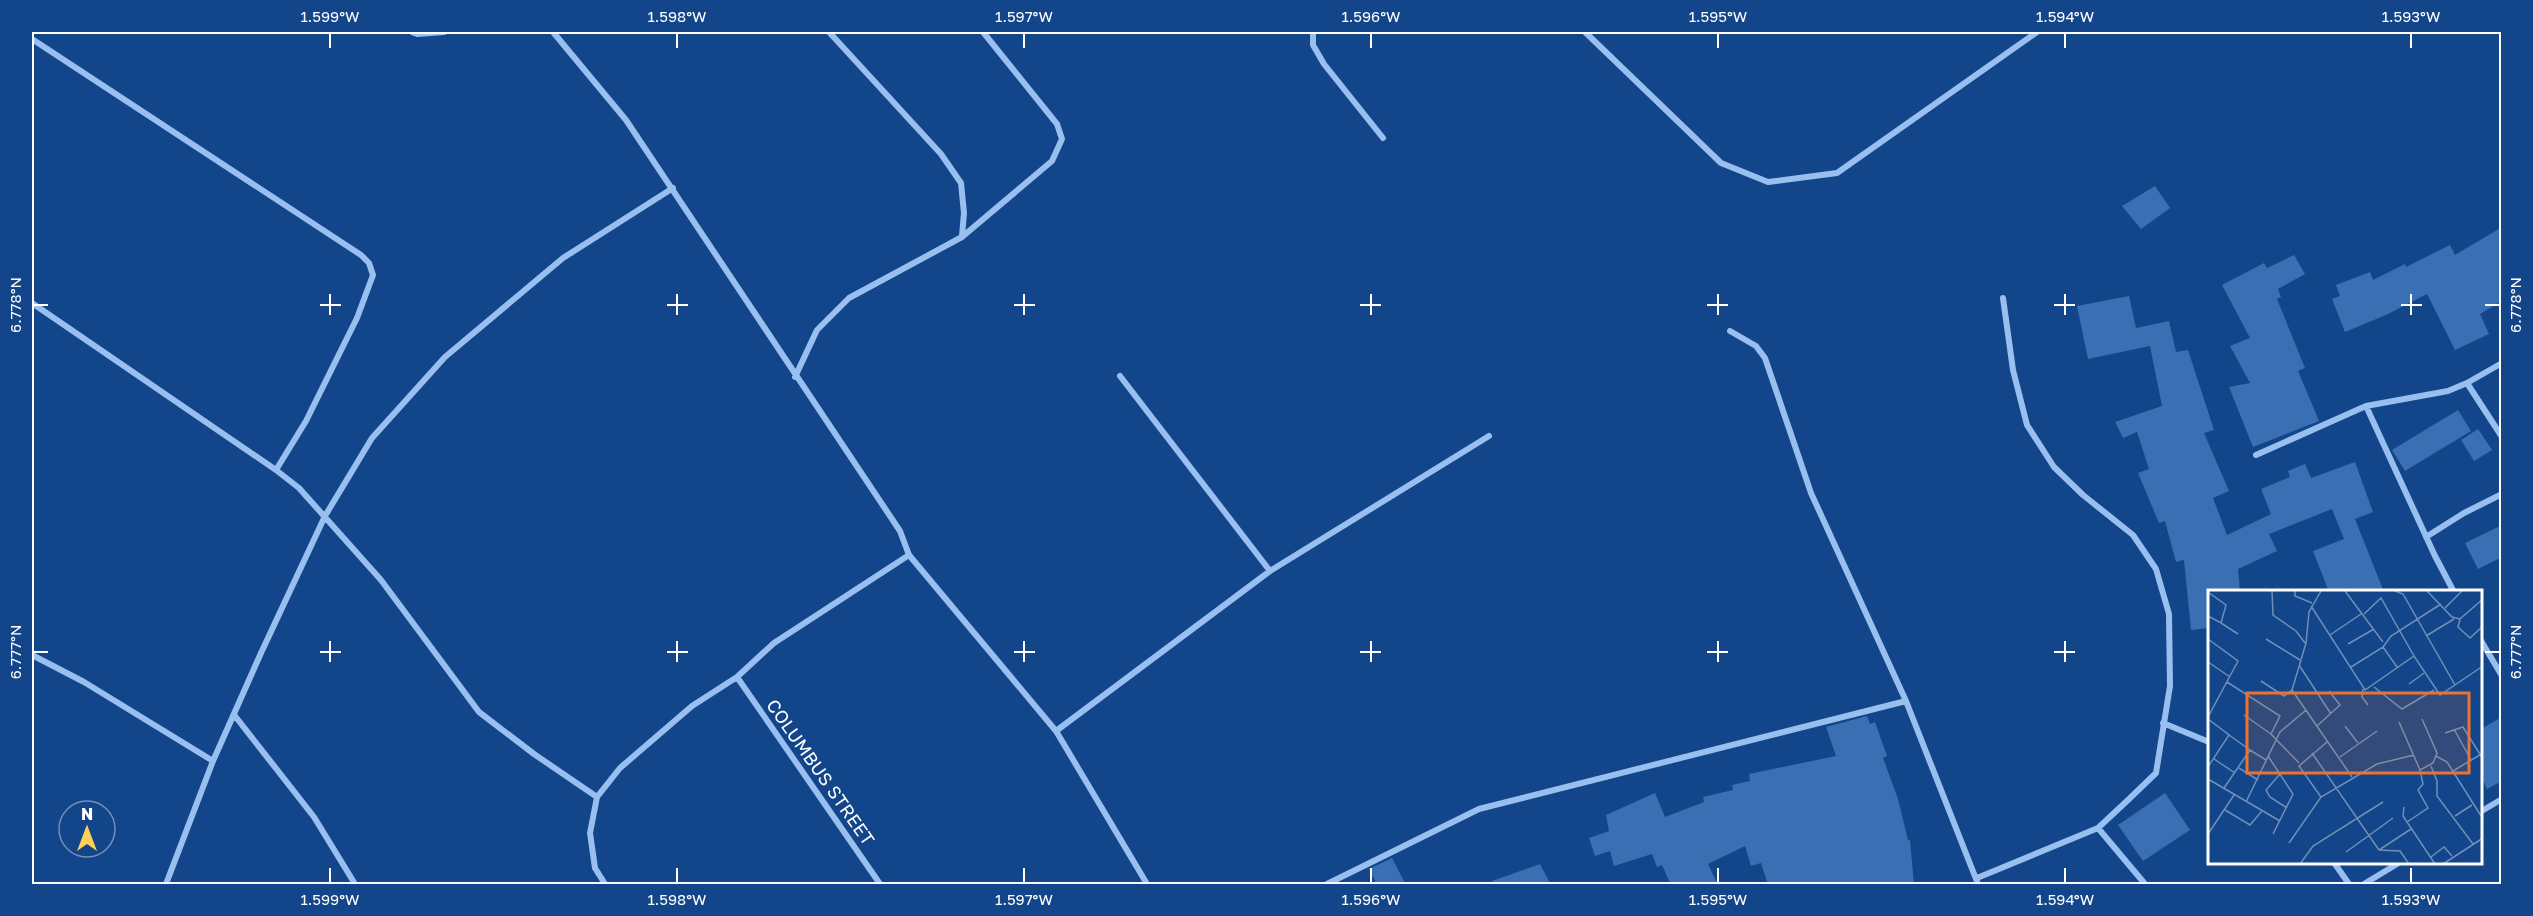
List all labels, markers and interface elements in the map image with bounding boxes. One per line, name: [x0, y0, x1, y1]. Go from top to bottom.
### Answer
text: 1.599°W: [301, 7, 359, 25]
text: 1.598°W: [648, 7, 706, 25]
text: 1.597°W: [995, 7, 1053, 25]
text: 1.596°W: [1342, 7, 1400, 25]
text: 1.595°W: [1689, 7, 1747, 25]
text: 1.594°W: [2036, 7, 2094, 25]
text: 1.593°W: [2382, 7, 2440, 25]
text: 6.778°N: [6, 277, 24, 333]
text: 6.778°N: [2506, 277, 2524, 333]
inset map: [2208, 590, 2482, 865]
text: 6.777°N: [6, 625, 24, 679]
text: 6.777°N: [2506, 625, 2524, 679]
street label: COLUMBUS STREET: [762, 695, 880, 849]
north arrow: [57, 799, 117, 859]
text: N: [81, 804, 93, 824]
text: 1.599°W: [301, 890, 359, 908]
text: 1.598°W: [648, 890, 706, 908]
text: 1.597°W: [995, 890, 1053, 908]
text: 1.596°W: [1342, 890, 1400, 908]
text: 1.595°W: [1689, 890, 1747, 908]
text: 1.594°W: [2036, 890, 2094, 908]
text: 1.593°W: [2382, 890, 2440, 908]

